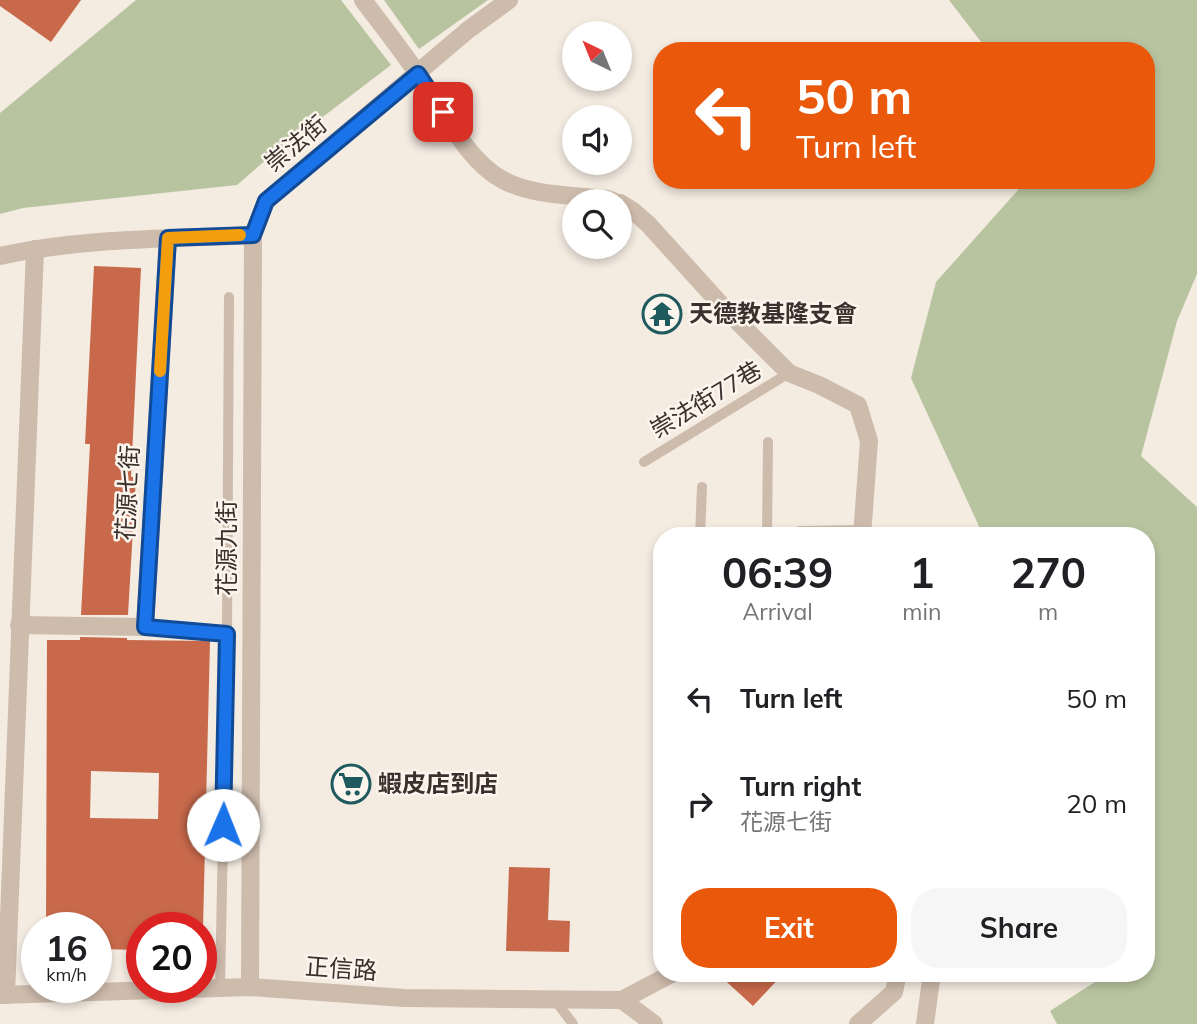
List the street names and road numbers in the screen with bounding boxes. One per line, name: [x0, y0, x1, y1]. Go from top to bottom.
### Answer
street label: 崇法街: [258, 109, 333, 178]
street label: 崇法街77巷: [644, 354, 767, 444]
street label: 花源七街: [110, 444, 144, 542]
street label: 花源九街: [211, 500, 241, 596]
street label: 正信路: [304, 951, 378, 985]

